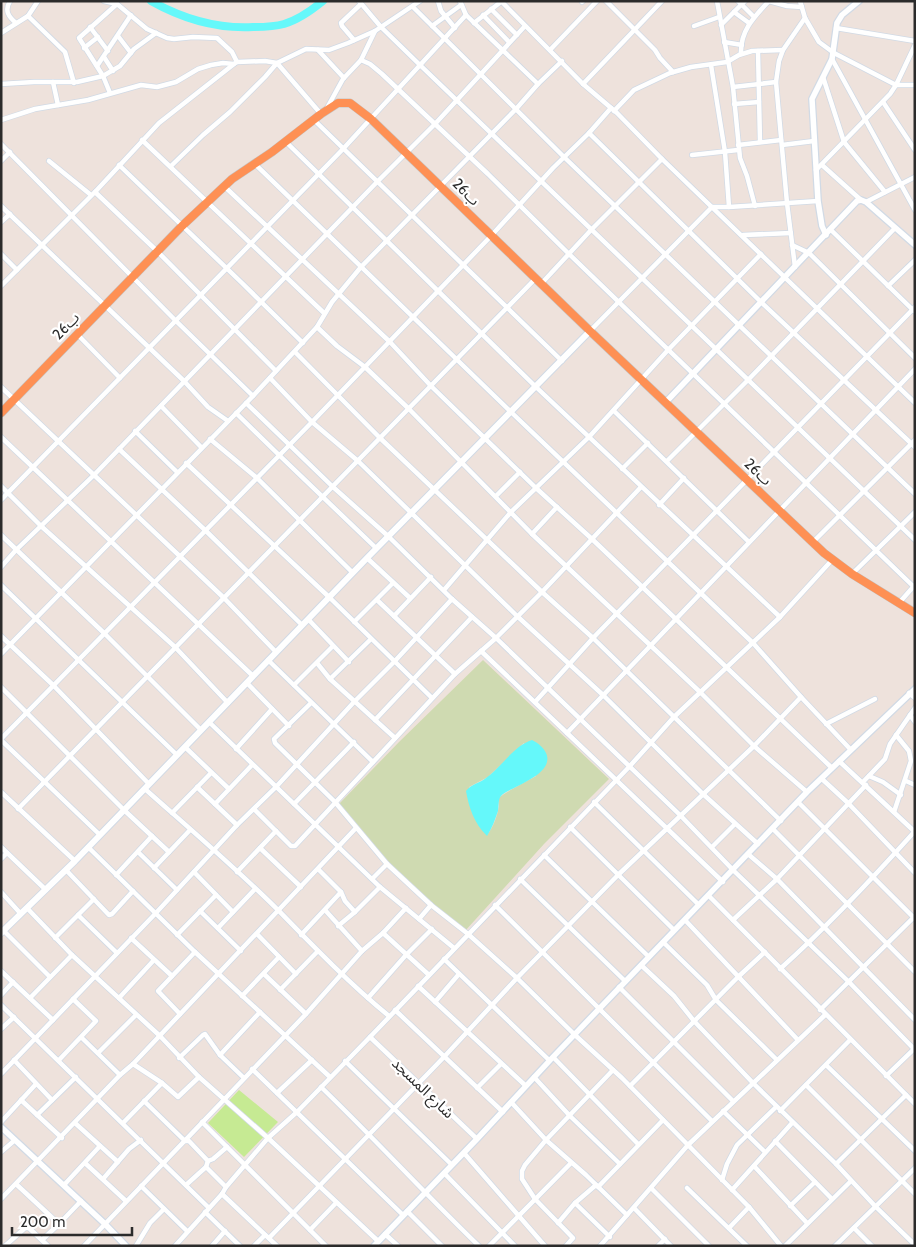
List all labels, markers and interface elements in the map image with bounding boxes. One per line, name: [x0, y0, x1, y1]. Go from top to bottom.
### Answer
street label: 26ب: [449, 175, 483, 209]
street label: 26ب: [49, 308, 83, 344]
street label: 26ب: [740, 455, 776, 489]
street label: شارع المسجد: [386, 1054, 458, 1124]
scale bar: [12, 1204, 132, 1236]
text: 200 m: [20, 1213, 65, 1231]

